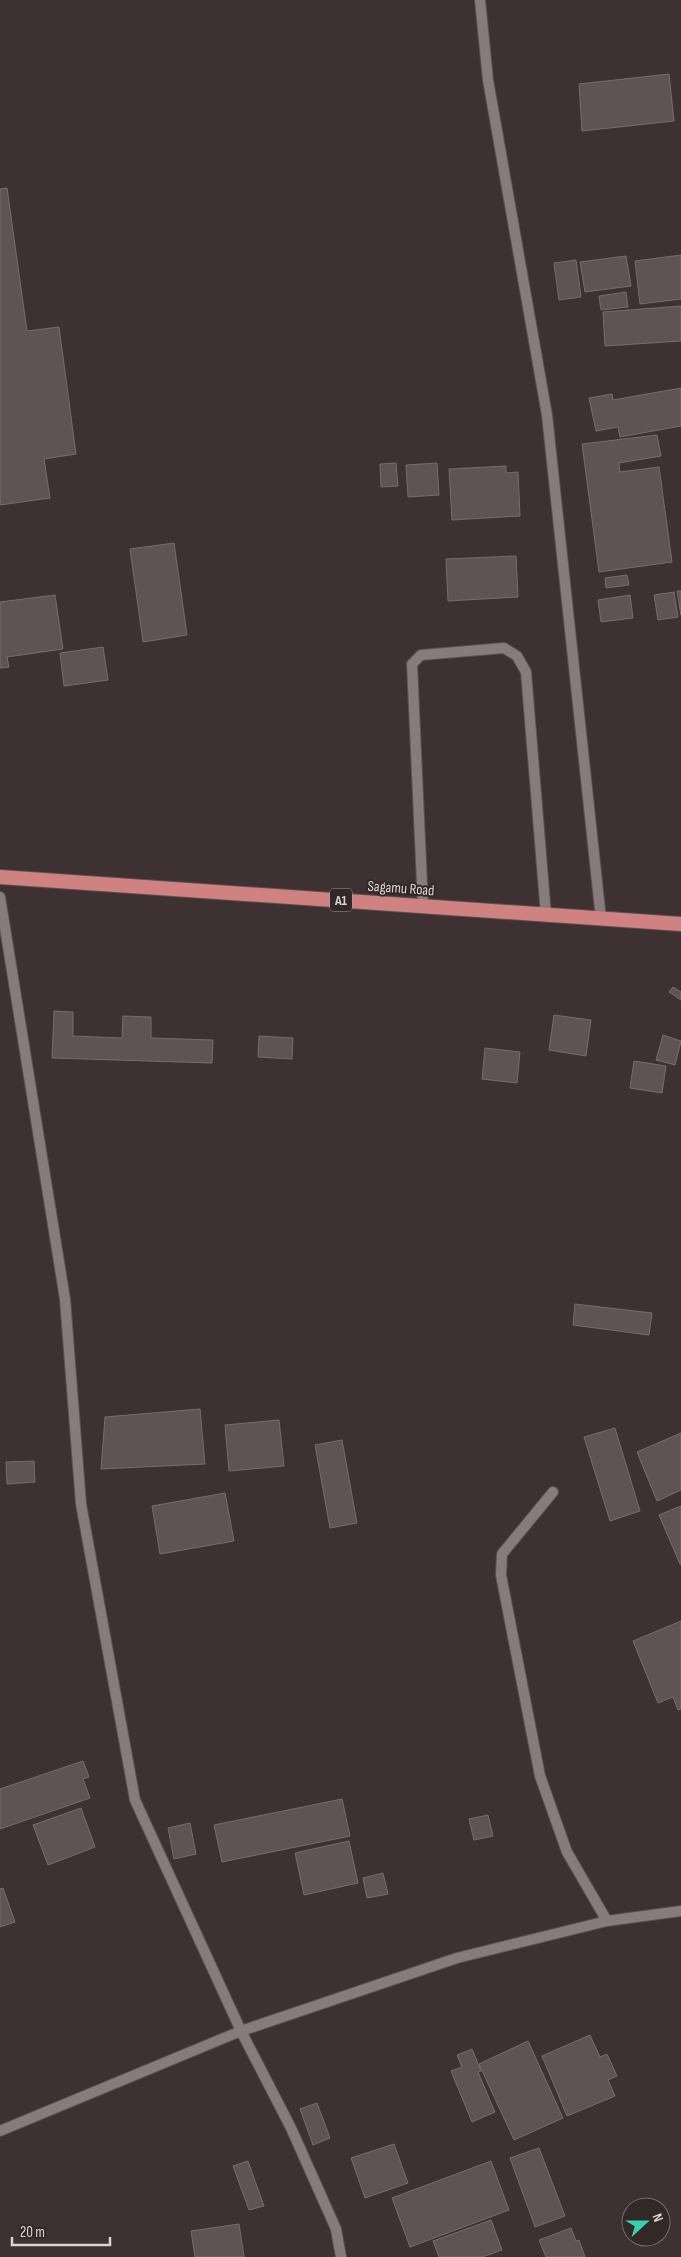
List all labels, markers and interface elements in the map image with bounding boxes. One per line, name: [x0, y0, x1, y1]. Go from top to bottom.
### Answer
street label: Sagamu Road: [367, 877, 435, 900]
road number: A1: [330, 888, 352, 912]
north arrow: [621, 2197, 671, 2247]
text: N: [648, 2211, 667, 2224]
scale bar: [12, 2214, 110, 2246]
text: 20 m: [20, 2223, 45, 2242]

